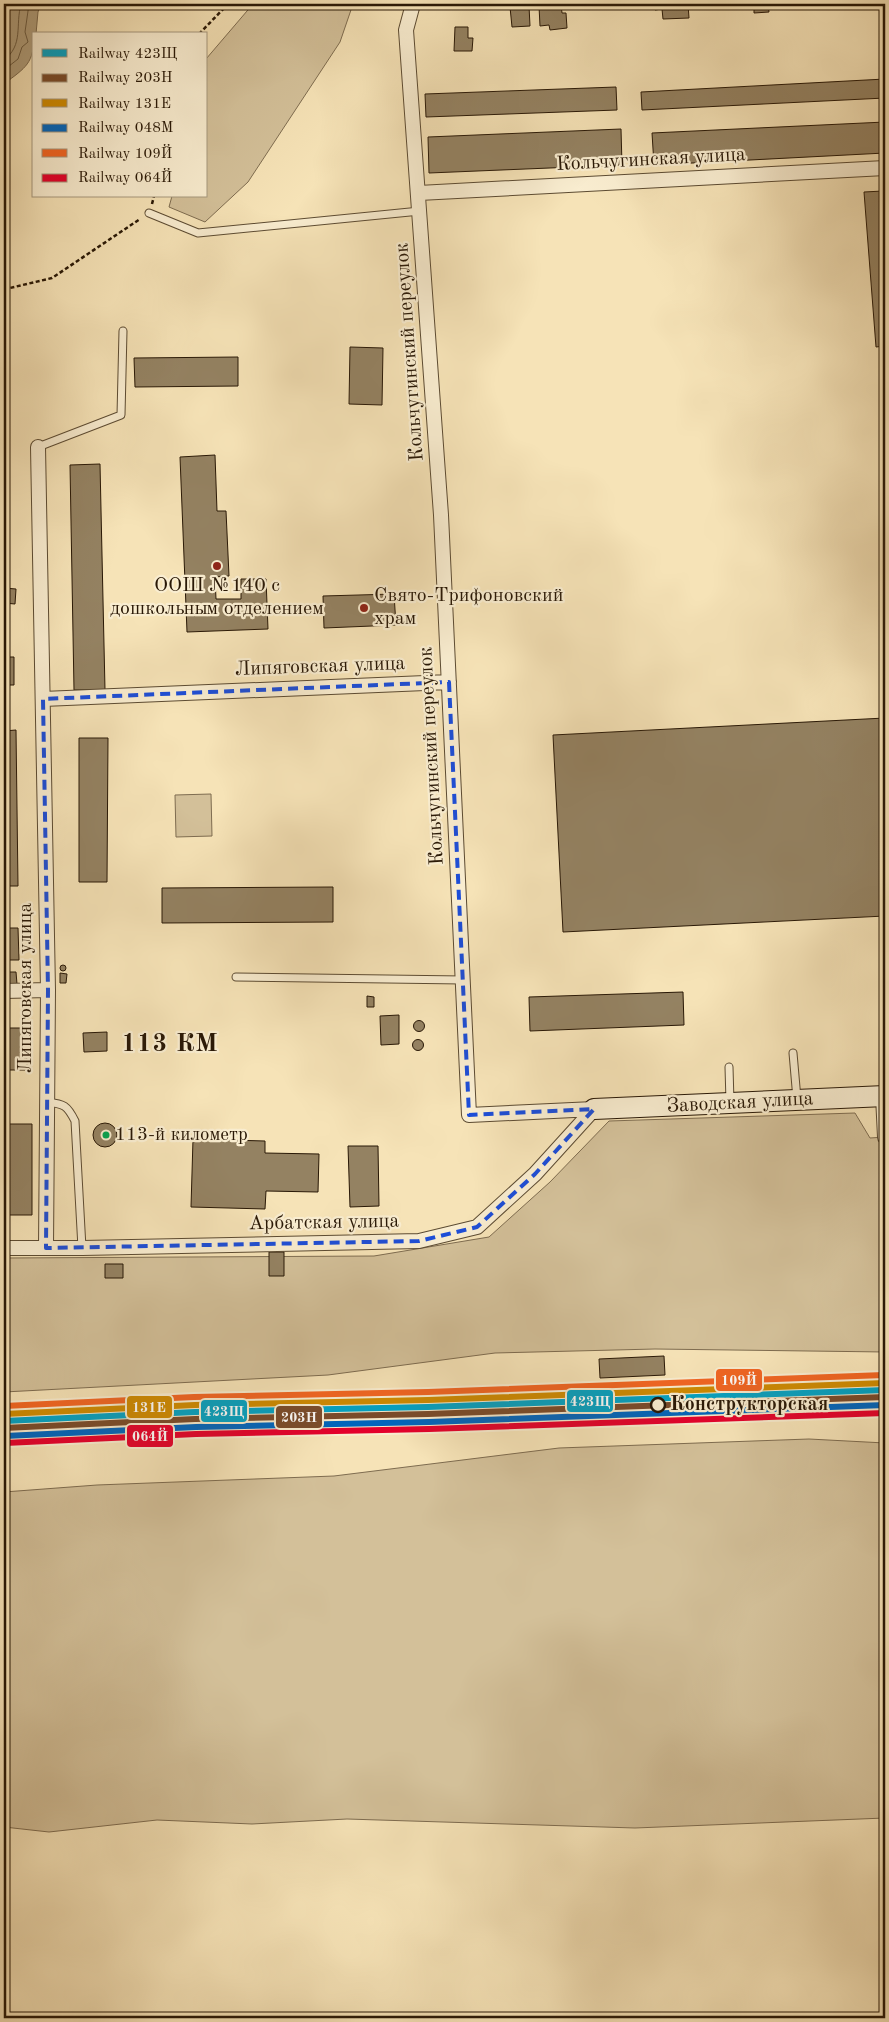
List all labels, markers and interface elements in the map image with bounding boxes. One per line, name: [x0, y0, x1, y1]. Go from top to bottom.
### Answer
legend: [32, 32, 208, 198]
text: Railway 423Щ: [78, 47, 178, 62]
text: Railway 203Н: [78, 71, 173, 86]
text: Railway 131Е: [78, 97, 171, 112]
text: Railway 048М: [78, 121, 173, 136]
text: Railway 109Й: [78, 143, 172, 162]
street label: Кольчугинская улица: [556, 145, 746, 175]
text: Railway 064Й: [78, 167, 172, 186]
street label: Кольчугинский переулок: [392, 242, 428, 462]
marker: ООШ №140 с дошкольным отделением: [211, 560, 223, 572]
place label: ООШ №140 с дошкольным отделением: [110, 576, 324, 619]
place label: Свято-Трифоновский храм: [374, 586, 564, 629]
marker: Свято-Трифоновский храм: [358, 602, 370, 614]
street label: Кольчугинский переулок: [416, 646, 448, 866]
street label: Липяговская улица: [234, 654, 406, 680]
street label: Липяговская улица: [16, 903, 36, 1073]
district label: 113 КМ: [121, 1032, 219, 1057]
street label: Заводская улица: [666, 1089, 814, 1117]
place label: 113-й километр: [115, 1126, 248, 1145]
marker: 113-й километр: [101, 1130, 111, 1140]
street label: Арбатская улица: [248, 1212, 400, 1234]
line badge: 109Й: [715, 1368, 763, 1392]
text: 109Й: [721, 1371, 757, 1388]
line badge: 423Щ: [566, 1389, 614, 1413]
line badge: 131Е: [126, 1395, 173, 1419]
text: 423Щ: [570, 1395, 610, 1409]
place label: Конструкторская: [670, 1395, 828, 1415]
marker: Конструкторская: [650, 1397, 666, 1413]
line badge: 423Щ: [200, 1399, 248, 1423]
text: 131Е: [132, 1401, 166, 1415]
text: 423Щ: [204, 1405, 244, 1419]
line badge: 203Н: [275, 1405, 323, 1429]
text: 203Н: [281, 1411, 317, 1425]
line badge: 064Й: [126, 1424, 174, 1448]
text: 064Й: [132, 1427, 168, 1444]

